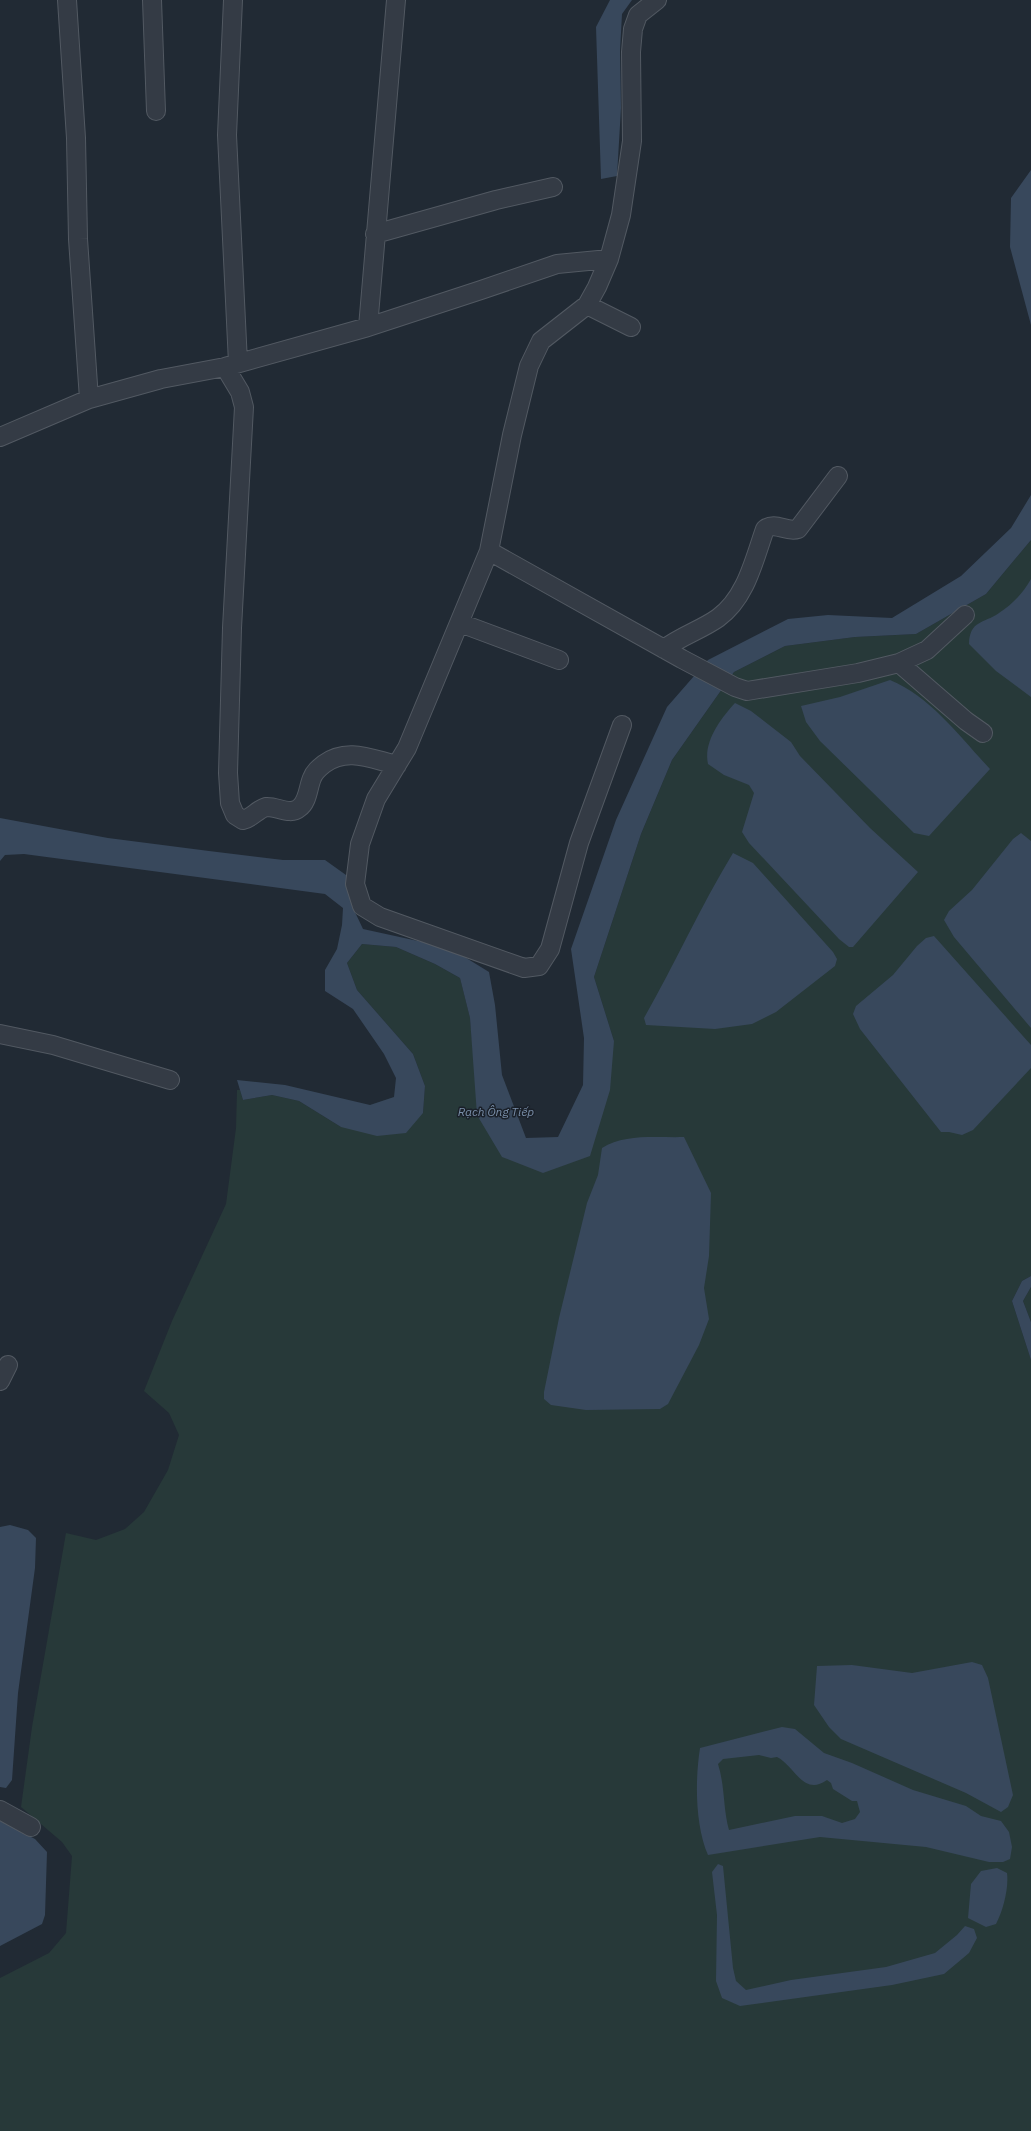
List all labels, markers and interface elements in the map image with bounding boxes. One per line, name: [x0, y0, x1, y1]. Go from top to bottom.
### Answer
water label: Rạch Ông Tiếp: [458, 1104, 534, 1119]

